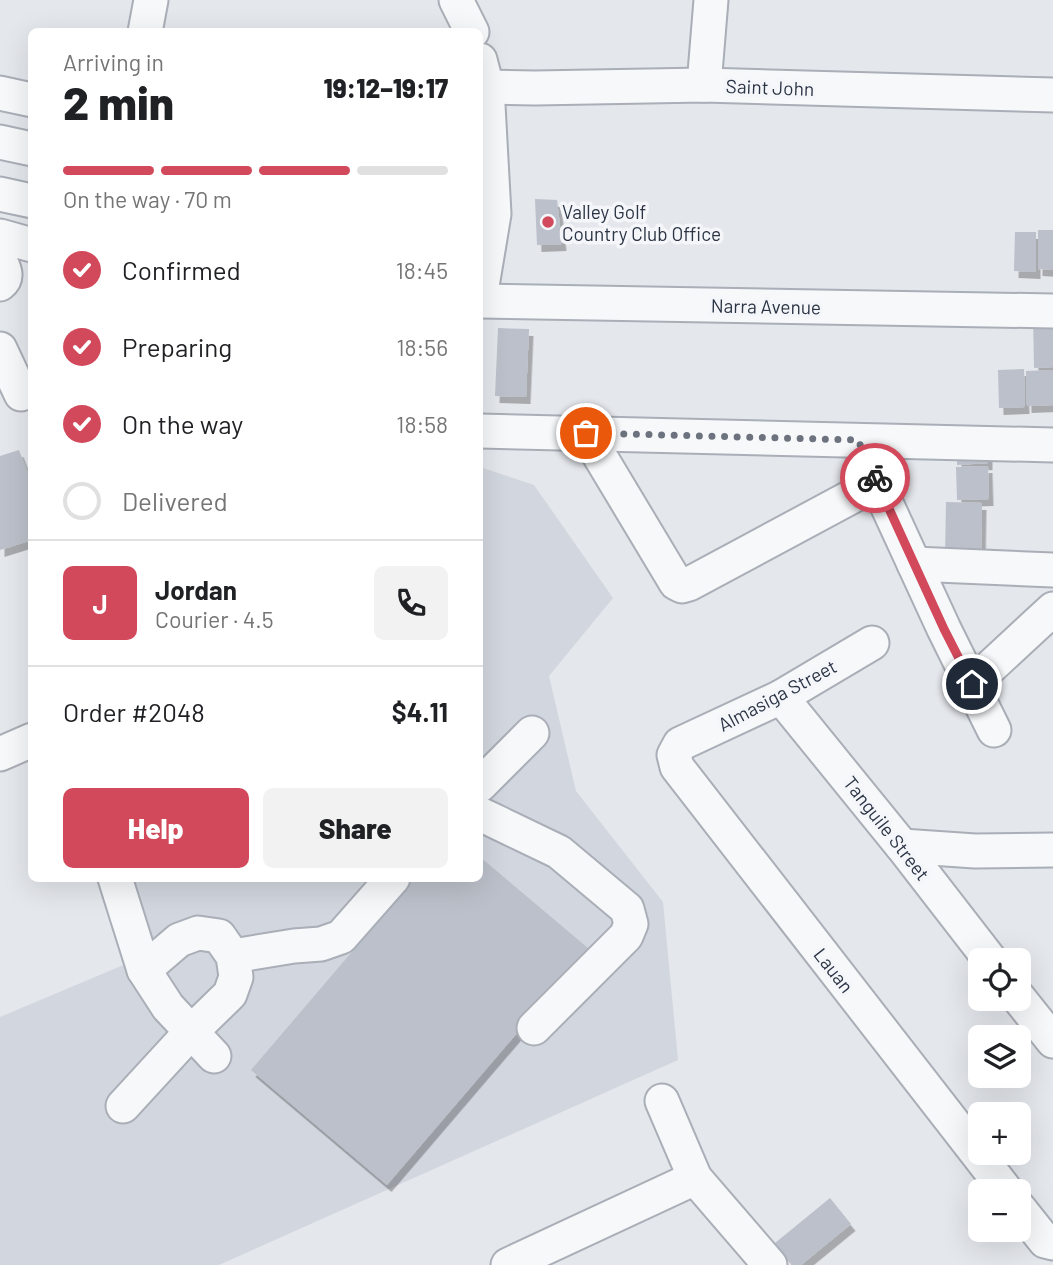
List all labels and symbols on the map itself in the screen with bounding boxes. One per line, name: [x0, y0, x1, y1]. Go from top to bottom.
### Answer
street label: Saint John: [725, 74, 815, 100]
place label: Valley Golf Country Club Office: [562, 200, 721, 245]
marker: Valley Golf Country Club Office: [540, 214, 556, 230]
street label: Narra Avenue: [711, 294, 821, 318]
pin: [556, 403, 616, 463]
courier: [840, 443, 910, 513]
street label: Almasiga Street: [714, 654, 840, 736]
pin: [942, 654, 1002, 714]
street label: Tanguile Street: [839, 771, 935, 885]
street label: Lauan: [809, 943, 859, 997]

